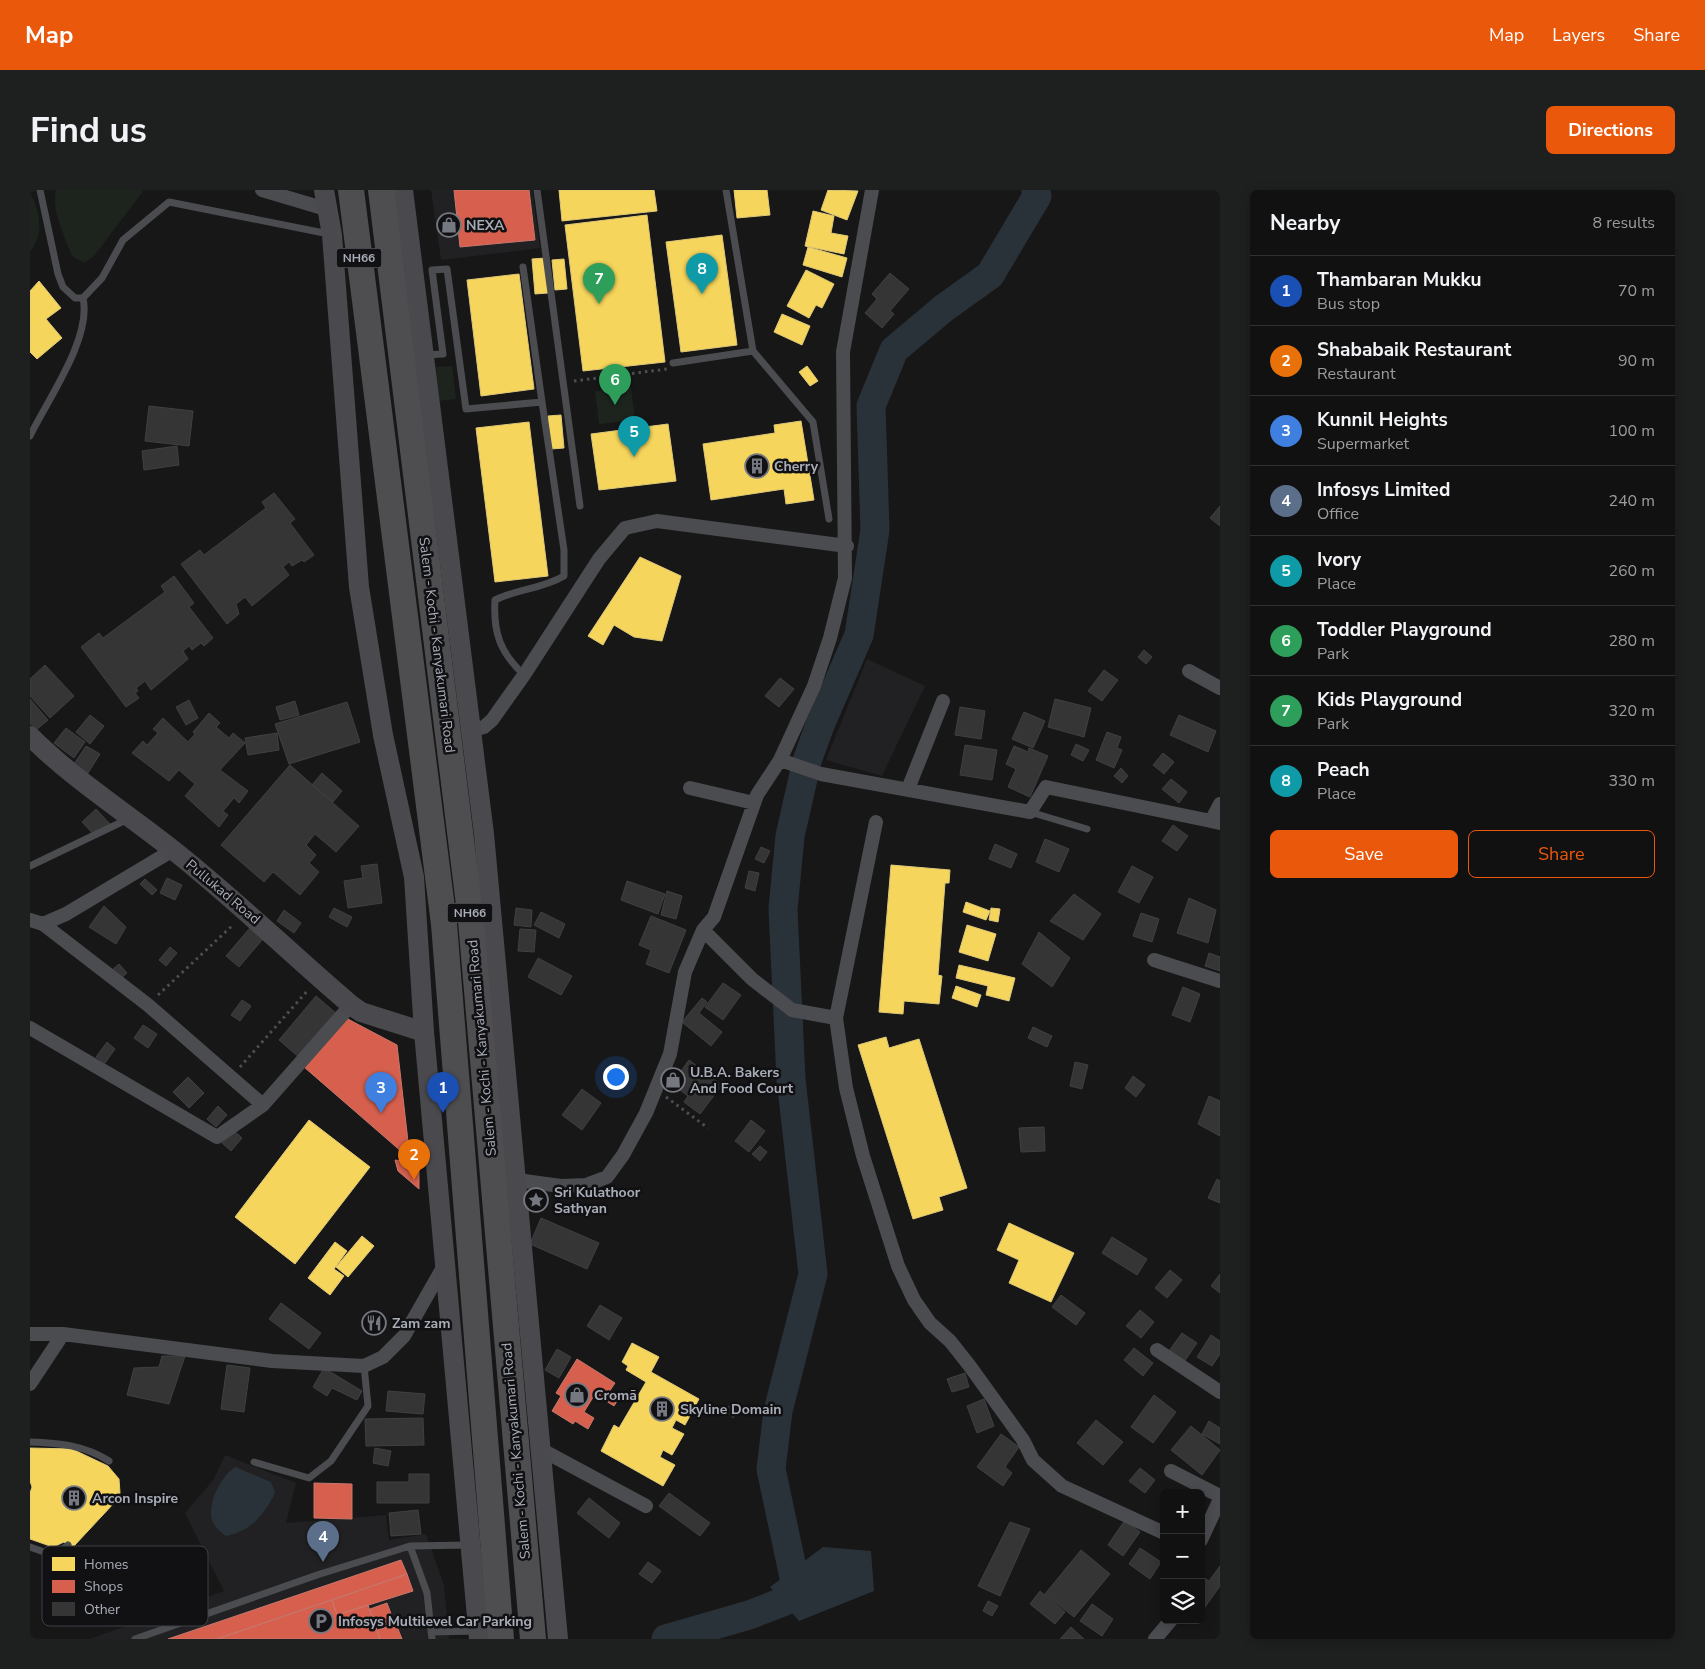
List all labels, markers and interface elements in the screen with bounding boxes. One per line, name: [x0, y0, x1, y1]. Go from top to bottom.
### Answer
text: Map: [25, 19, 73, 51]
text: Map: [1489, 23, 1524, 47]
text: Layers: [1552, 23, 1605, 47]
text: Share: [1633, 23, 1680, 47]
button: Directions: [1546, 106, 1675, 154]
text: Find us: [30, 107, 147, 154]
text: Nearby: [1270, 209, 1340, 237]
shop icon: NEXA: [436, 212, 462, 238]
text: 8 results: [1593, 212, 1655, 234]
place label: NEXA: [466, 216, 505, 235]
road number: NH66: [336, 248, 382, 268]
pin: 8: [686, 253, 718, 294]
pin: 7: [583, 263, 615, 304]
text: Thambaran Mukku: [1317, 267, 1482, 293]
text: 1: [1281, 280, 1291, 302]
text: 70 m: [1618, 280, 1655, 302]
text: Bus stop: [1317, 293, 1380, 315]
text: Shababaik Restaurant: [1317, 337, 1511, 363]
text: 2: [1281, 350, 1291, 372]
text: 90 m: [1618, 350, 1655, 372]
text: Restaurant: [1317, 363, 1396, 385]
pin: 6: [599, 364, 631, 405]
text: Kunnil Heights: [1317, 407, 1448, 433]
pin: 5: [618, 416, 650, 457]
text: 3: [1281, 420, 1291, 442]
text: 100 m: [1608, 420, 1655, 442]
text: Supermarket: [1317, 433, 1409, 455]
building icon: Cherry: [744, 453, 770, 479]
place label: Cherry: [774, 457, 819, 476]
text: Infosys Limited: [1317, 477, 1450, 503]
text: 4: [1281, 490, 1291, 512]
text: 240 m: [1608, 490, 1655, 512]
text: Office: [1317, 503, 1359, 525]
street label: Salem - Kochi - Kanyakumari Road: [414, 536, 460, 754]
text: Ivory: [1317, 547, 1361, 573]
text: 5: [1281, 560, 1291, 582]
text: 260 m: [1608, 560, 1655, 582]
text: Place: [1317, 573, 1356, 595]
text: Toddler Playground: [1317, 617, 1492, 643]
text: 6: [1281, 630, 1291, 652]
text: 280 m: [1608, 630, 1655, 652]
text: Park: [1317, 643, 1349, 665]
text: Kids Playground: [1317, 687, 1462, 713]
text: 7: [1281, 700, 1291, 722]
text: 320 m: [1608, 700, 1655, 722]
text: Park: [1317, 713, 1349, 735]
text: Peach: [1317, 757, 1370, 783]
text: 8: [1281, 770, 1291, 792]
text: 330 m: [1608, 770, 1655, 792]
text: Place: [1317, 783, 1356, 805]
button: Save: [1270, 830, 1458, 878]
button: Share: [1468, 830, 1655, 878]
street label: Pullukad Road: [182, 855, 264, 929]
road number: NH66: [448, 904, 492, 922]
street label: Salem - Kochi - Kanyakumari Road: [463, 939, 501, 1157]
place label: U.B.A. Bakers And Food Court: [690, 1063, 794, 1098]
your location: [603, 1064, 629, 1090]
shop icon: U.B.A. Bakers And Food Court: [660, 1067, 686, 1093]
pin: 3: [365, 1072, 397, 1113]
pin: 1: [427, 1072, 459, 1113]
pin: 2: [398, 1139, 430, 1180]
place label: Sri Kulathoor Sathyan: [554, 1183, 641, 1218]
place icon: Sri Kulathoor Sathyan: [523, 1187, 549, 1213]
restaurant icon: Zam zam: [361, 1310, 387, 1336]
place label: Zam zam: [392, 1314, 451, 1333]
street label: Salem - Kochi - Kanyakumari Road: [497, 1342, 535, 1560]
shop icon: Cromā: [564, 1382, 590, 1408]
place label: Cromā: [594, 1386, 637, 1405]
building icon: Skyline Domain: [649, 1396, 675, 1422]
place label: Skyline Domain: [680, 1400, 781, 1419]
building icon: Arcon Inspire: [61, 1485, 87, 1511]
place label: Arcon Inspire: [92, 1489, 179, 1508]
map controls: [1160, 1489, 1205, 1624]
button: +: [1160, 1489, 1205, 1534]
pin: 4: [307, 1521, 339, 1562]
button: −: [1160, 1534, 1205, 1579]
legend: [42, 1546, 208, 1626]
text: Homes: [84, 1555, 129, 1574]
text: Shops: [84, 1577, 124, 1596]
button: layers: [1160, 1579, 1205, 1624]
text: Other: [84, 1600, 120, 1619]
parking icon: Infosys Multilevel Car Parking: [308, 1608, 334, 1634]
place label: Infosys Multilevel Car Parking: [338, 1612, 532, 1631]

